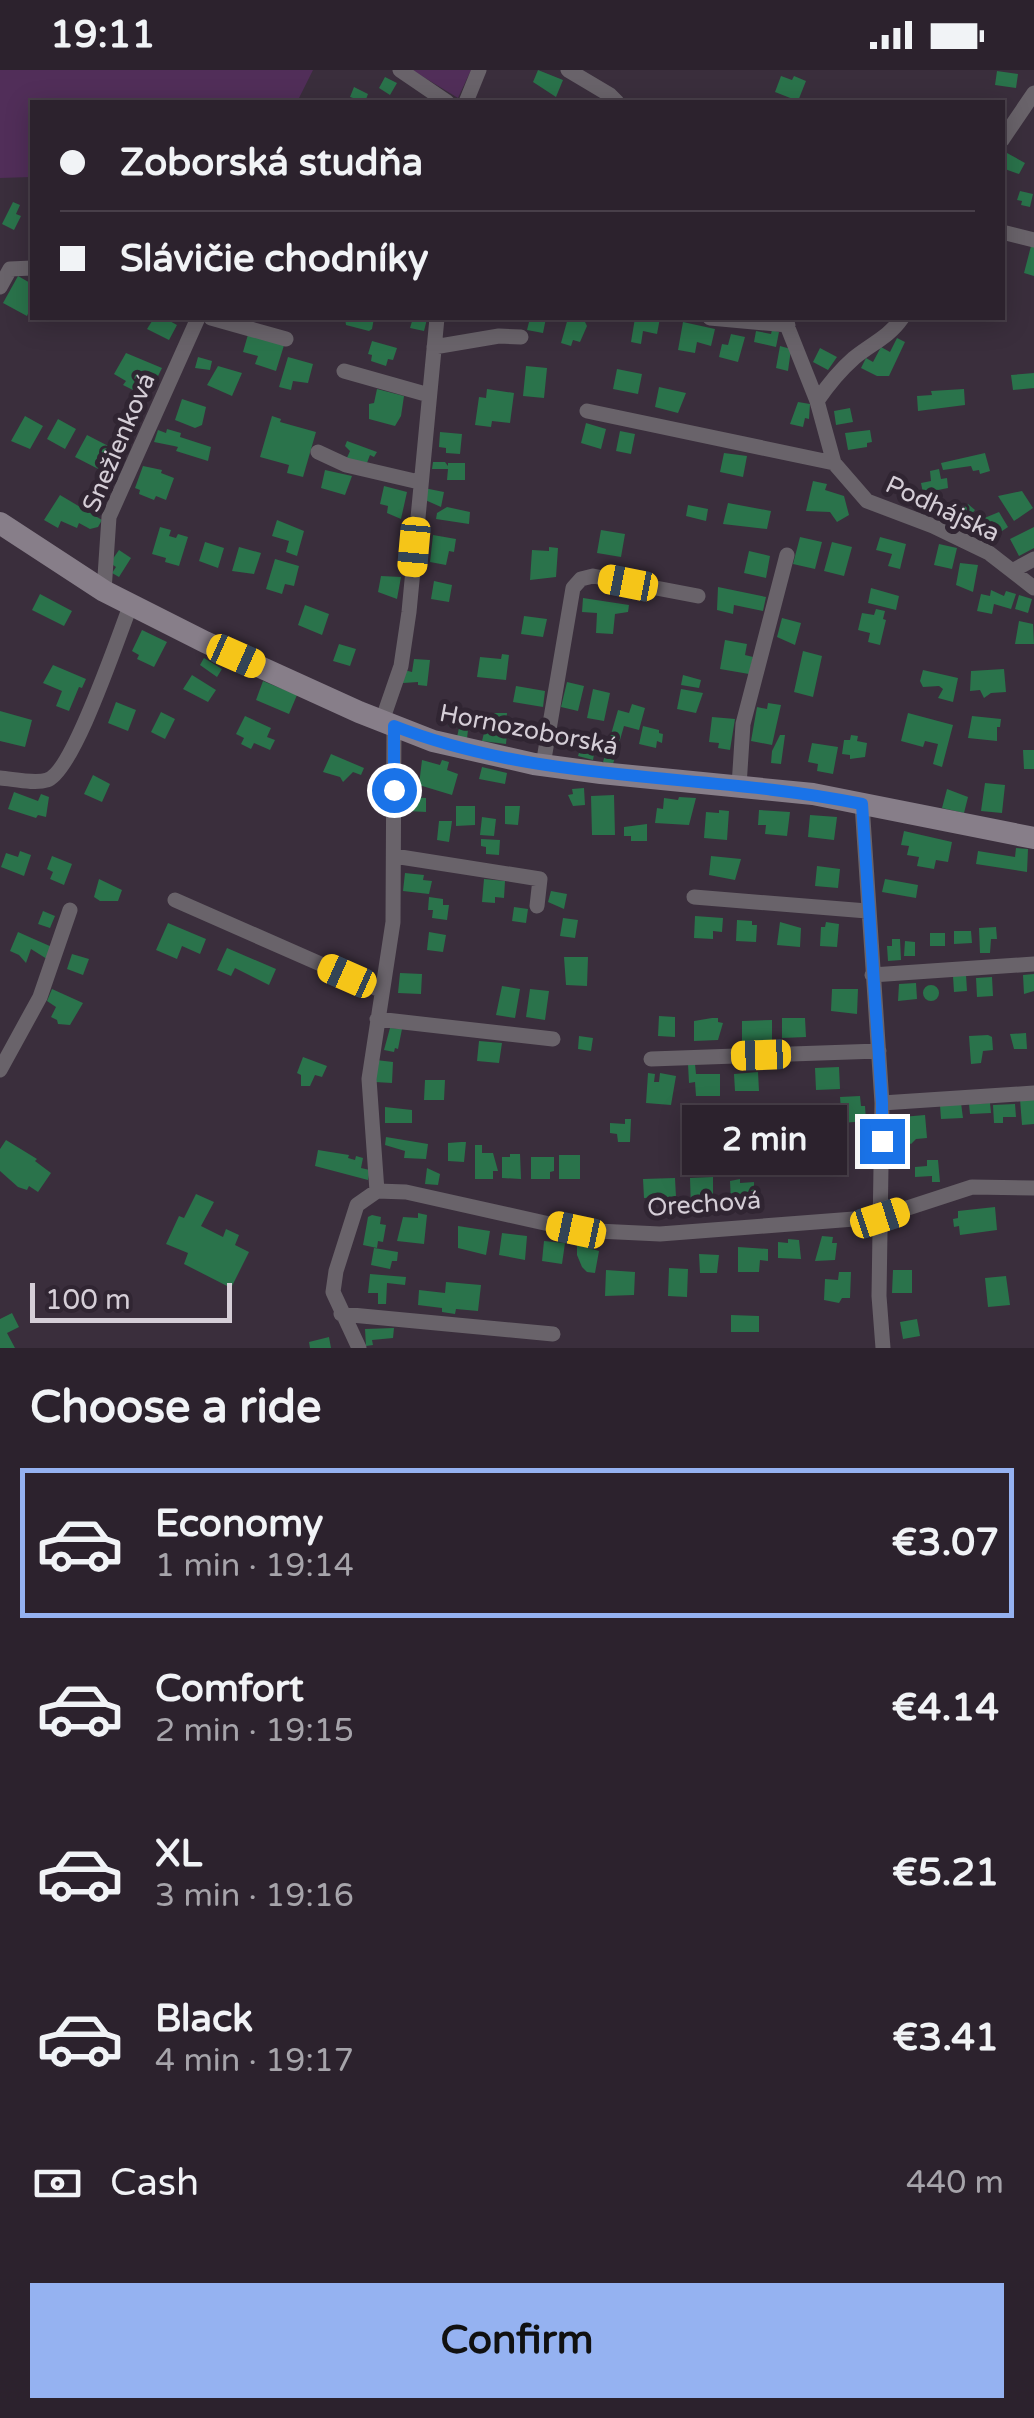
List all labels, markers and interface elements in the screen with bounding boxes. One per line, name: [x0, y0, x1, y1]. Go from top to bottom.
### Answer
text: 19:11: [50, 12, 155, 58]
text: Zoborská studňa: [120, 140, 423, 186]
text: Slávičie chodníky: [120, 236, 429, 282]
street label: Snežienková: [76, 368, 162, 516]
street label: Podhájska: [881, 469, 1004, 548]
car: [396, 516, 432, 578]
car: [596, 563, 660, 603]
car: [202, 630, 270, 682]
street label: Hornozoborská: [437, 698, 621, 762]
route start: [372, 768, 417, 813]
car: [313, 950, 381, 1002]
car: [730, 1039, 792, 1071]
callout: 2 min: [682, 1106, 847, 1176]
route end: [860, 1119, 905, 1164]
text: 2 min: [722, 1121, 807, 1159]
street label: Orechová: [646, 1185, 762, 1223]
car: [847, 1194, 913, 1242]
car: [544, 1209, 608, 1251]
scale bar: [30, 1278, 232, 1322]
text: 100 m: [45, 1283, 131, 1317]
text: Choose a ride: [30, 1381, 321, 1435]
icon: car: [35, 1498, 125, 1588]
text: Economy: [155, 1501, 323, 1547]
text: €3.07: [892, 1520, 999, 1566]
text: 1 min · 19:14: [155, 1547, 354, 1585]
icon: car: [35, 1663, 125, 1753]
text: Comfort: [155, 1666, 304, 1712]
text: €4.14: [892, 1685, 999, 1731]
text: 2 min · 19:15: [155, 1712, 354, 1750]
icon: car: [35, 1828, 125, 1918]
text: XL: [155, 1831, 202, 1877]
text: €5.21: [892, 1850, 999, 1896]
text: 3 min · 19:16: [155, 1877, 354, 1915]
icon: car: [35, 1993, 125, 2083]
text: Black: [155, 1996, 253, 2042]
text: €3.41: [892, 2015, 999, 2061]
text: 4 min · 19:17: [155, 2042, 354, 2080]
icon: cash: [30, 2156, 85, 2211]
text: Cash: [110, 2160, 199, 2206]
text: 440 m: [906, 2164, 1004, 2202]
button: Confirm: [30, 2283, 1004, 2398]

